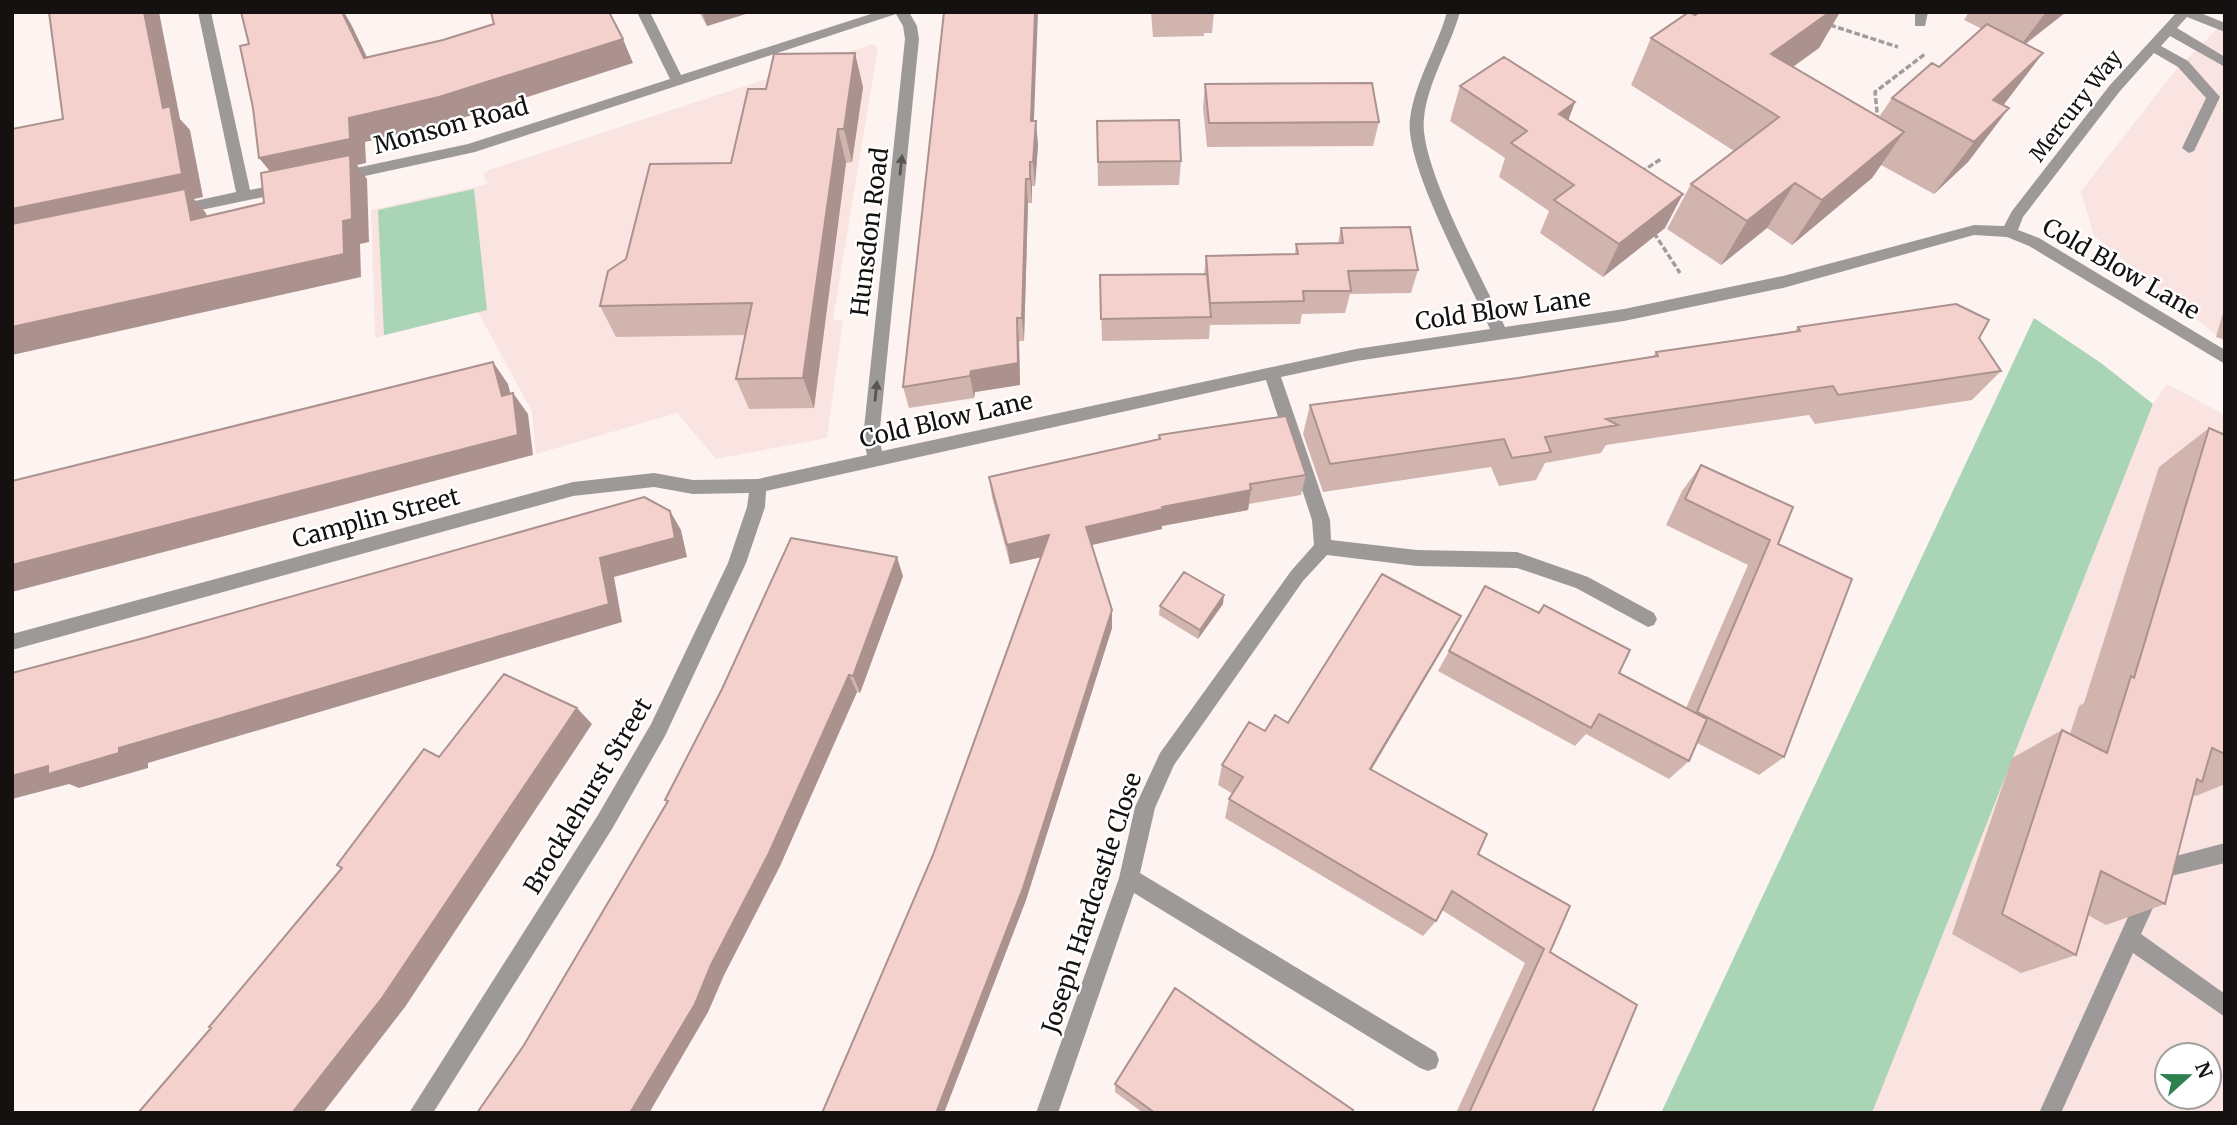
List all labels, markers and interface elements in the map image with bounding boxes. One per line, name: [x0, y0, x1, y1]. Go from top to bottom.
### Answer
street label: Mercury Way: [2024, 44, 2128, 167]
street label: Monson Road: [370, 90, 532, 161]
street label: Hunsdon Road: [844, 146, 895, 318]
one-way arrow: [896, 154, 907, 176]
street label: Cold Blow Lane: [2037, 211, 2206, 326]
street label: Cold Blow Lane: [1413, 282, 1593, 337]
one-way arrow: [871, 380, 882, 402]
street label: Cold Blow Lane: [856, 385, 1036, 455]
street label: Camplin Street: [289, 480, 464, 555]
street label: Brocklehurst Street: [517, 691, 659, 900]
street label: Joseph Hardcastle Close: [1034, 769, 1148, 1038]
north arrow: [2153, 1041, 2223, 1111]
text: N: [2190, 1059, 2218, 1081]

